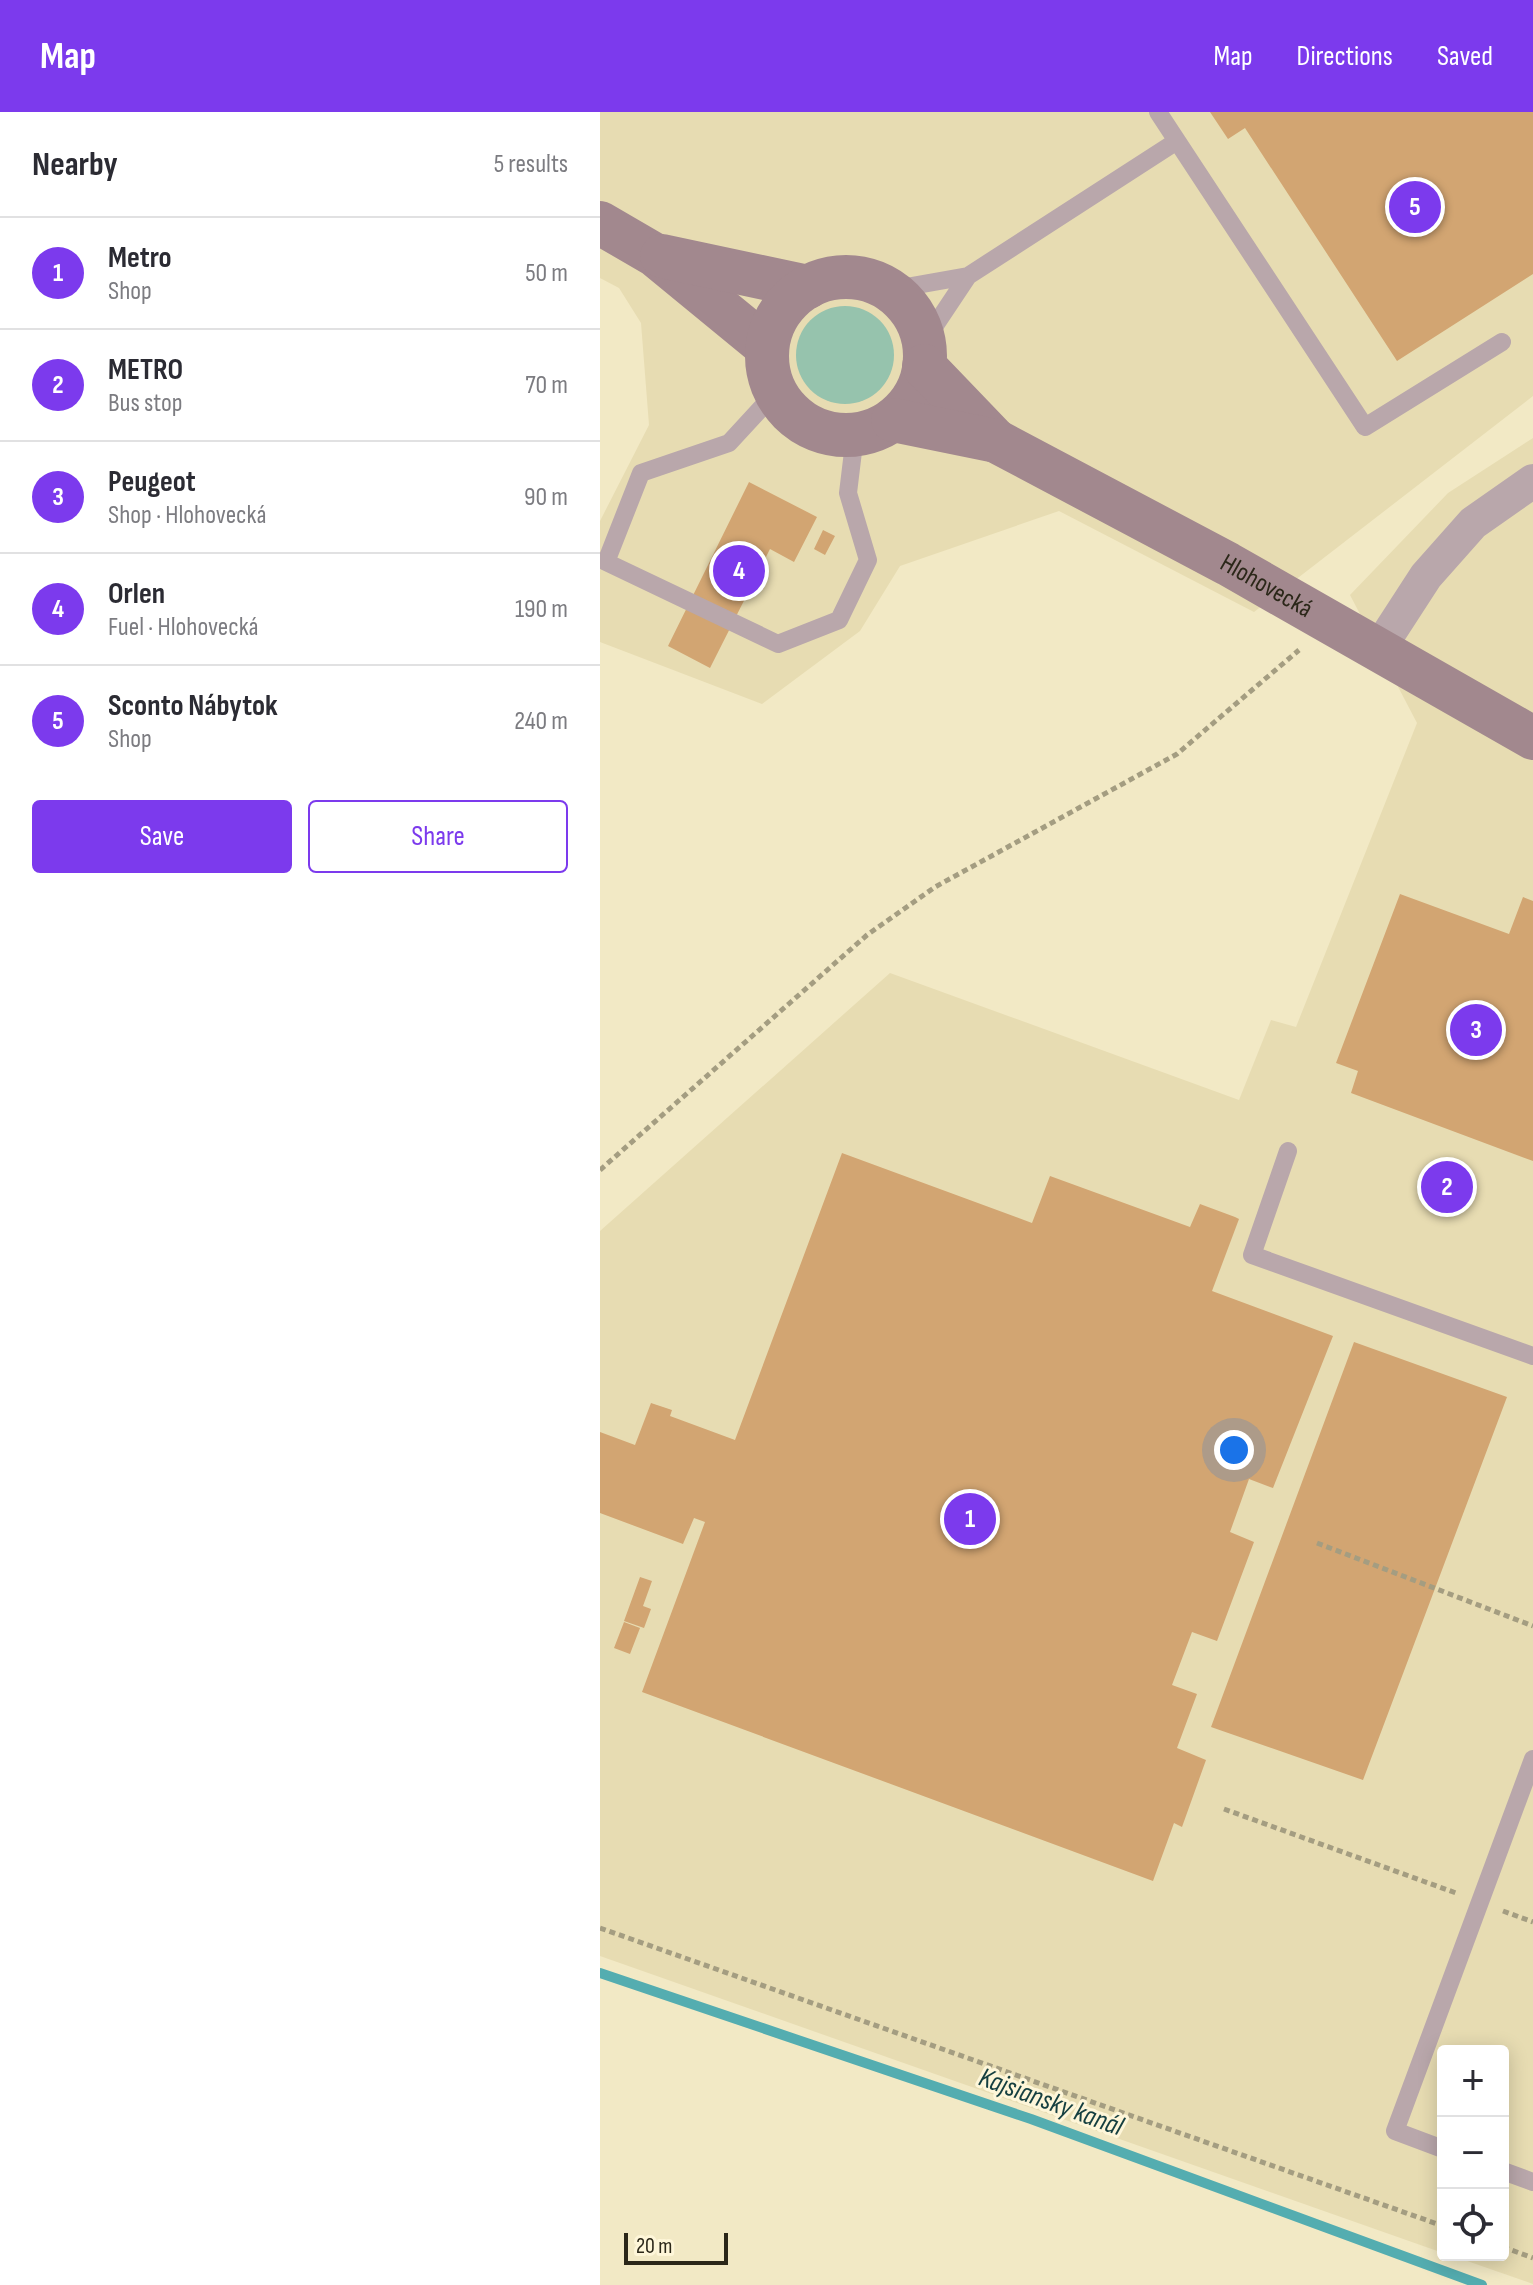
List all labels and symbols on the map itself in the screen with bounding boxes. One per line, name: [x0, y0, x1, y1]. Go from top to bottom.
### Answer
pin: 5: [1389, 177, 1441, 237]
pin: 4: [713, 541, 765, 601]
street label: Hlohovecká: [1215, 547, 1318, 625]
pin: 3: [1450, 1000, 1502, 1060]
pin: 2: [1421, 1157, 1473, 1217]
your location: [1214, 1430, 1254, 1470]
pin: 1: [944, 1489, 996, 1549]
water label: Kajsiansky kanál: [974, 2061, 1128, 2144]
scale bar: [624, 2229, 728, 2265]

